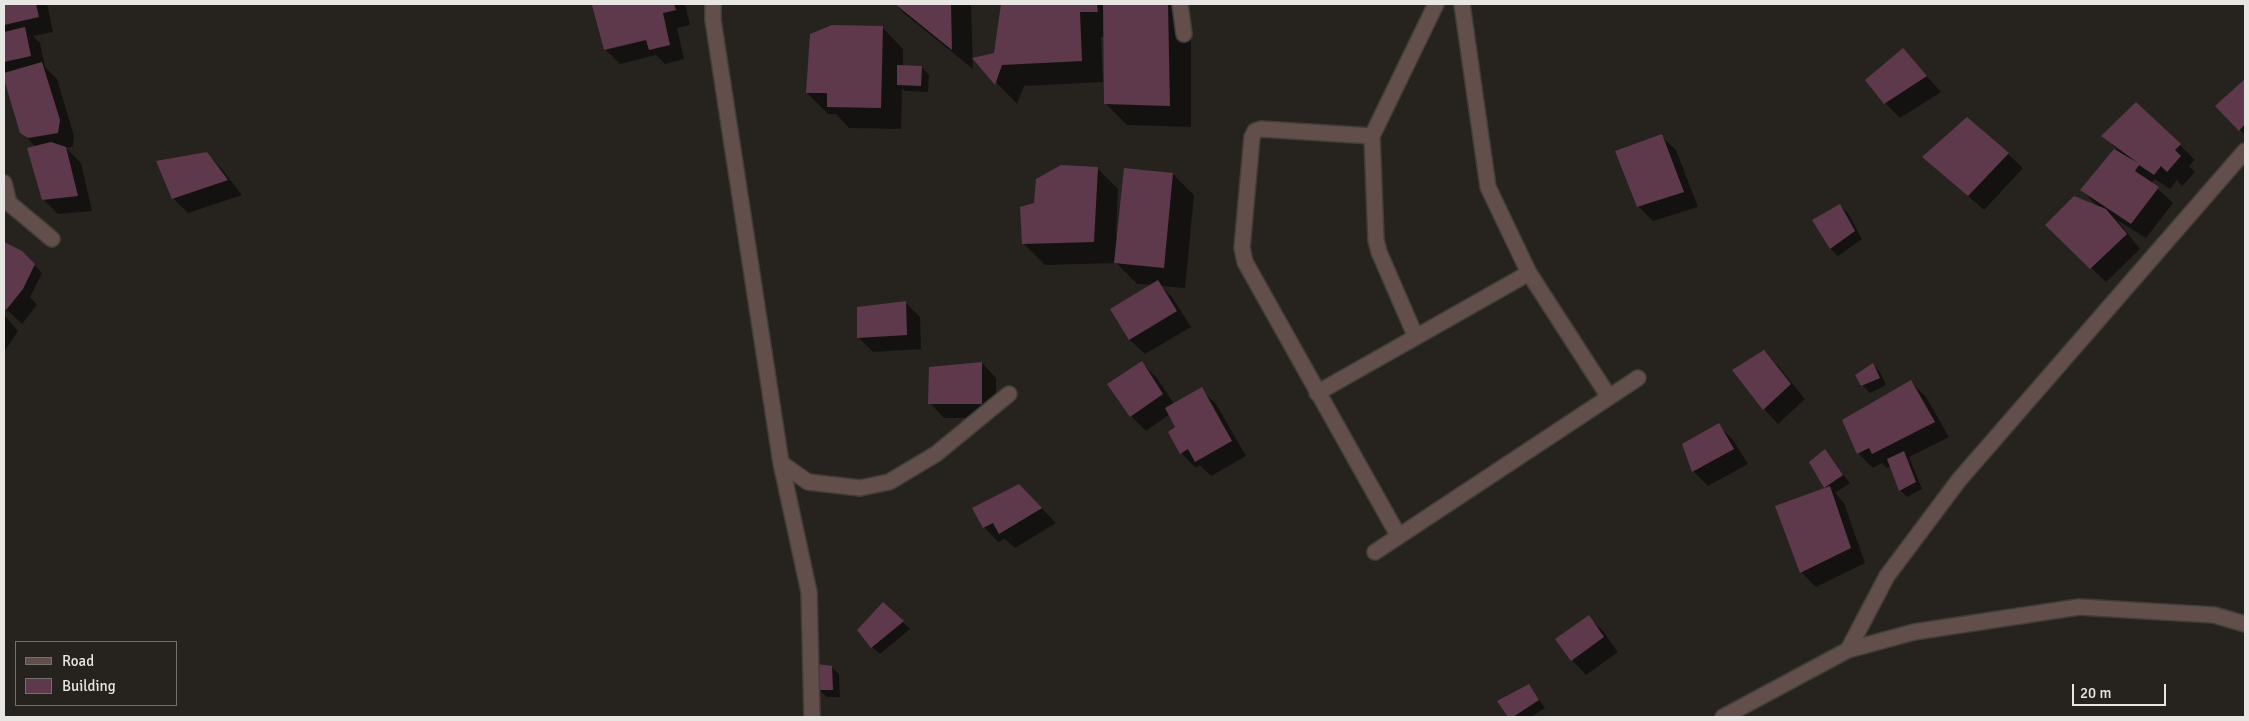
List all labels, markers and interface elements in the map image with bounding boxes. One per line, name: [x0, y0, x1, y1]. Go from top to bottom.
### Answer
legend: [15, 641, 178, 706]
text: Road: [62, 652, 94, 670]
scale bar: [2074, 674, 2168, 706]
text: Building: [62, 677, 116, 695]
text: 20 m: [2080, 684, 2111, 702]

